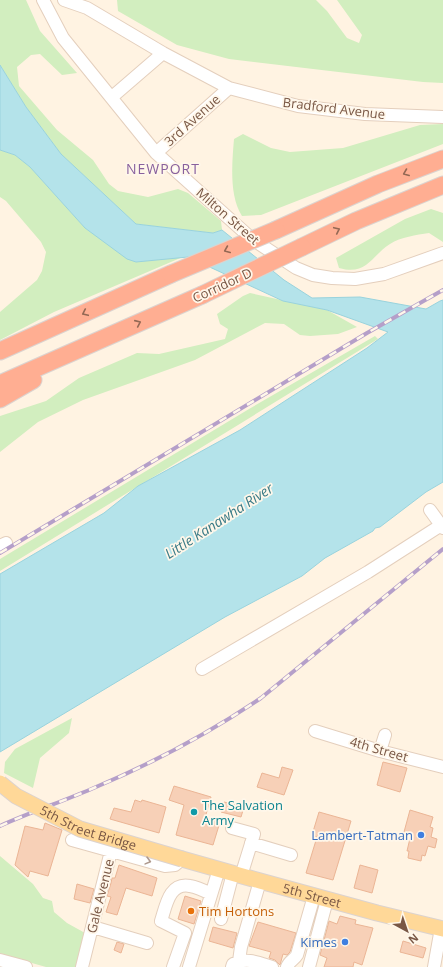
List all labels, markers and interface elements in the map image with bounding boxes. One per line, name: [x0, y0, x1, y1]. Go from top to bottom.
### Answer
street label: 3rd Avenue: [160, 90, 224, 150]
street label: Bradford Avenue: [282, 93, 386, 123]
district label: NEWPORT: [126, 159, 200, 178]
one-way arrow: [403, 168, 411, 176]
street label: Milton Street: [193, 183, 264, 249]
one-way arrow: [333, 227, 341, 235]
one-way arrow: [224, 246, 231, 254]
street label: Corridor D: [189, 263, 255, 307]
one-way arrow: [82, 308, 89, 316]
one-way arrow: [134, 319, 141, 327]
water label: Little Kanawha River: [161, 478, 277, 563]
street label: 4th Street: [348, 732, 411, 766]
place label: The Salvation Army: [202, 796, 283, 829]
street label: 5th Street Bridge: [37, 801, 139, 854]
marker: The Salvation Army: [189, 807, 199, 817]
place label: Lambert-Tatman: [311, 826, 413, 844]
marker: Lambert-Tatman: [416, 830, 426, 840]
street label: Gale Avenue: [82, 857, 118, 935]
one-way arrow: [144, 857, 151, 865]
street label: 5th Street: [281, 879, 344, 912]
place label: Tim Hortons: [199, 902, 274, 920]
marker: Tim Hortons: [186, 906, 196, 916]
north arrow: [387, 911, 427, 951]
text: N: [405, 930, 422, 948]
place label: Kimes: [300, 933, 337, 951]
marker: Kimes: [340, 937, 350, 947]

